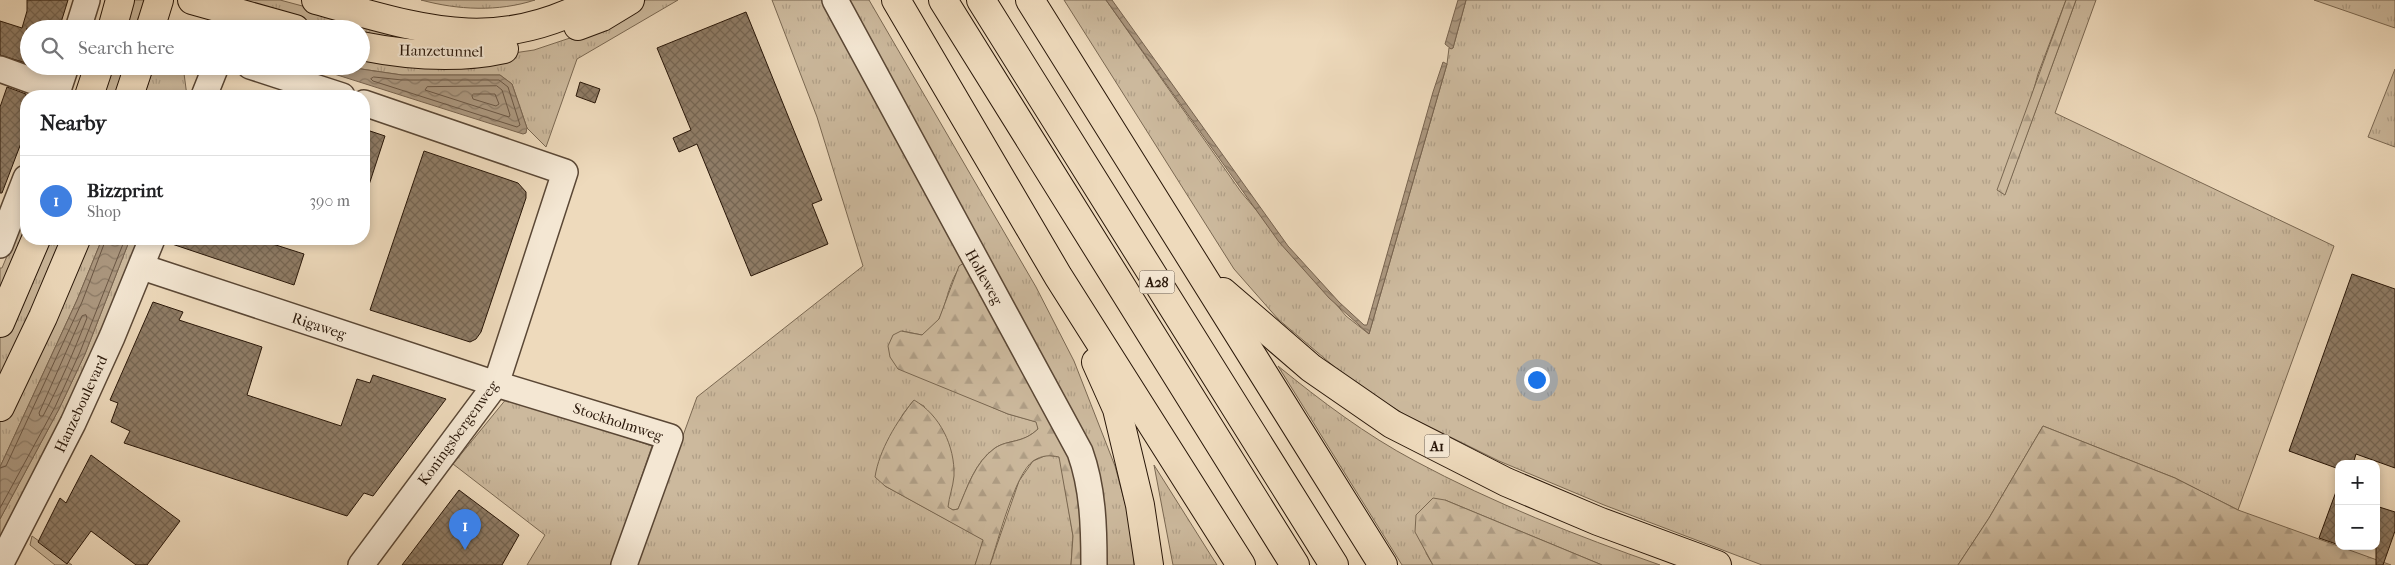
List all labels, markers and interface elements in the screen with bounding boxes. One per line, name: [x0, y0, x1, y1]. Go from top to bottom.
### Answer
search box: [20, 20, 370, 75]
icon: search: [38, 34, 66, 62]
text: Search here: [78, 37, 174, 59]
street label: Hanzetunnel: [399, 41, 483, 61]
text: Nearby: [40, 111, 106, 135]
text: Bizzprint: [87, 180, 163, 202]
text: 1: [53, 191, 59, 210]
text: 390 m: [309, 191, 350, 210]
text: Shop: [87, 202, 121, 221]
street label: Holleweg: [961, 246, 1007, 309]
road number: A28: [1140, 270, 1174, 294]
street label: Rigaweg: [289, 309, 349, 344]
street label: Hanzeboulevard: [51, 352, 112, 456]
your location: [1524, 367, 1550, 393]
street label: Koningsbergenweg: [414, 376, 503, 489]
street label: Stockholmweg: [571, 399, 666, 445]
road number: A1: [1424, 434, 1450, 458]
map controls: [2335, 460, 2380, 550]
button: +: [2335, 460, 2380, 505]
button: −: [2335, 505, 2380, 550]
pin: 1: [449, 509, 481, 550]

